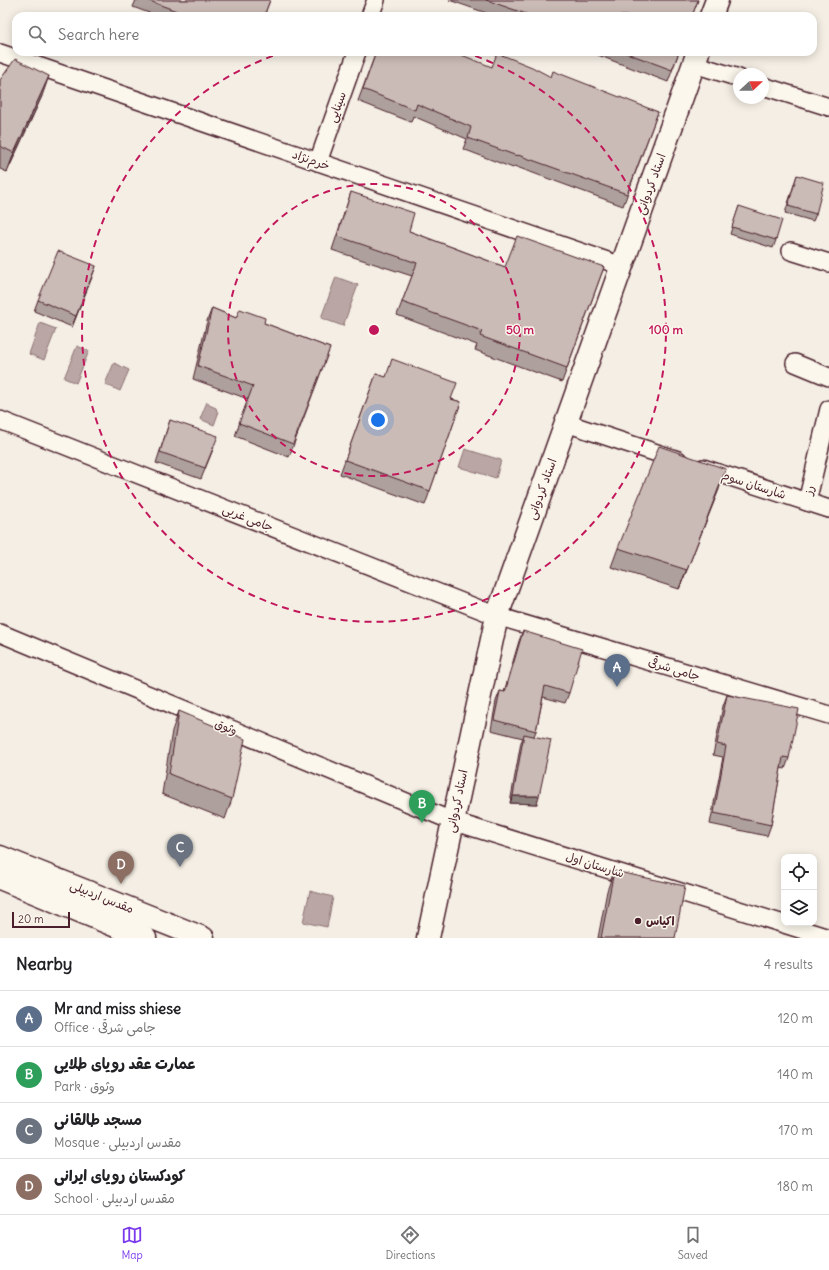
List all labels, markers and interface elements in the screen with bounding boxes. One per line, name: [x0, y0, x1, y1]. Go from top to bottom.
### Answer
search box: [12, 12, 817, 56]
icon: search: [26, 23, 48, 45]
text: Search here: [58, 25, 139, 44]
north arrow: [733, 68, 769, 104]
street label: سینایی: [324, 89, 350, 125]
street label: خرم‌نژاد: [290, 146, 332, 175]
street label: استاد کردوانی: [633, 151, 669, 217]
text: 50 m: [506, 322, 535, 337]
text: 100 m: [649, 322, 683, 337]
centre of rings: [367, 323, 381, 337]
your location: [368, 410, 388, 430]
street label: استاد کردوانی: [524, 456, 560, 522]
street label: شارستان سوم: [720, 467, 788, 504]
street label: رز: [800, 484, 817, 497]
street label: جامی غربی: [220, 501, 276, 535]
pin: A: [604, 654, 630, 687]
street label: جامی شرقی: [646, 654, 702, 684]
street label: وثوق: [212, 715, 240, 739]
street label: استاد کردوانی: [443, 768, 471, 834]
pin: B: [409, 790, 435, 823]
pin: C: [167, 834, 193, 867]
street label: شارستان اول: [564, 849, 626, 881]
pin: D: [108, 851, 134, 884]
map controls: [781, 854, 817, 926]
button: locate: [781, 854, 817, 890]
street label: مقدس اردبیلی: [68, 877, 136, 917]
button: layers: [781, 890, 817, 926]
scale bar: [12, 910, 70, 929]
text: 20 m: [18, 912, 44, 926]
place label: اکیاس: [646, 913, 675, 928]
marker: اکیاس: [633, 916, 643, 926]
text: Nearby: [16, 953, 72, 975]
text: 4 results: [764, 956, 813, 973]
text: Mr and miss shiese: [54, 999, 181, 1018]
text: A: [25, 1010, 33, 1027]
text: 120 m: [778, 1010, 813, 1027]
text: Office · جامی شرقی: [54, 1019, 156, 1036]
text: عمارت عقد روياى طلايى: [54, 1054, 196, 1073]
text: B: [25, 1066, 33, 1083]
text: 140 m: [777, 1066, 813, 1083]
text: Park · وثوق: [54, 1078, 115, 1095]
text: مسجد طالقانی: [54, 1110, 142, 1129]
text: C: [25, 1122, 33, 1139]
text: 170 m: [778, 1122, 813, 1139]
text: Mosque · مقدس اردبیلی: [54, 1134, 181, 1151]
text: کودکستان رویای ایرانی: [54, 1166, 185, 1185]
text: D: [24, 1178, 34, 1195]
text: 180 m: [777, 1178, 813, 1195]
text: School · مقدس اردبیلی: [54, 1190, 175, 1207]
tab: Map: [121, 1224, 143, 1262]
tab: Directions: [386, 1224, 435, 1262]
tab: Saved: [678, 1224, 708, 1262]

